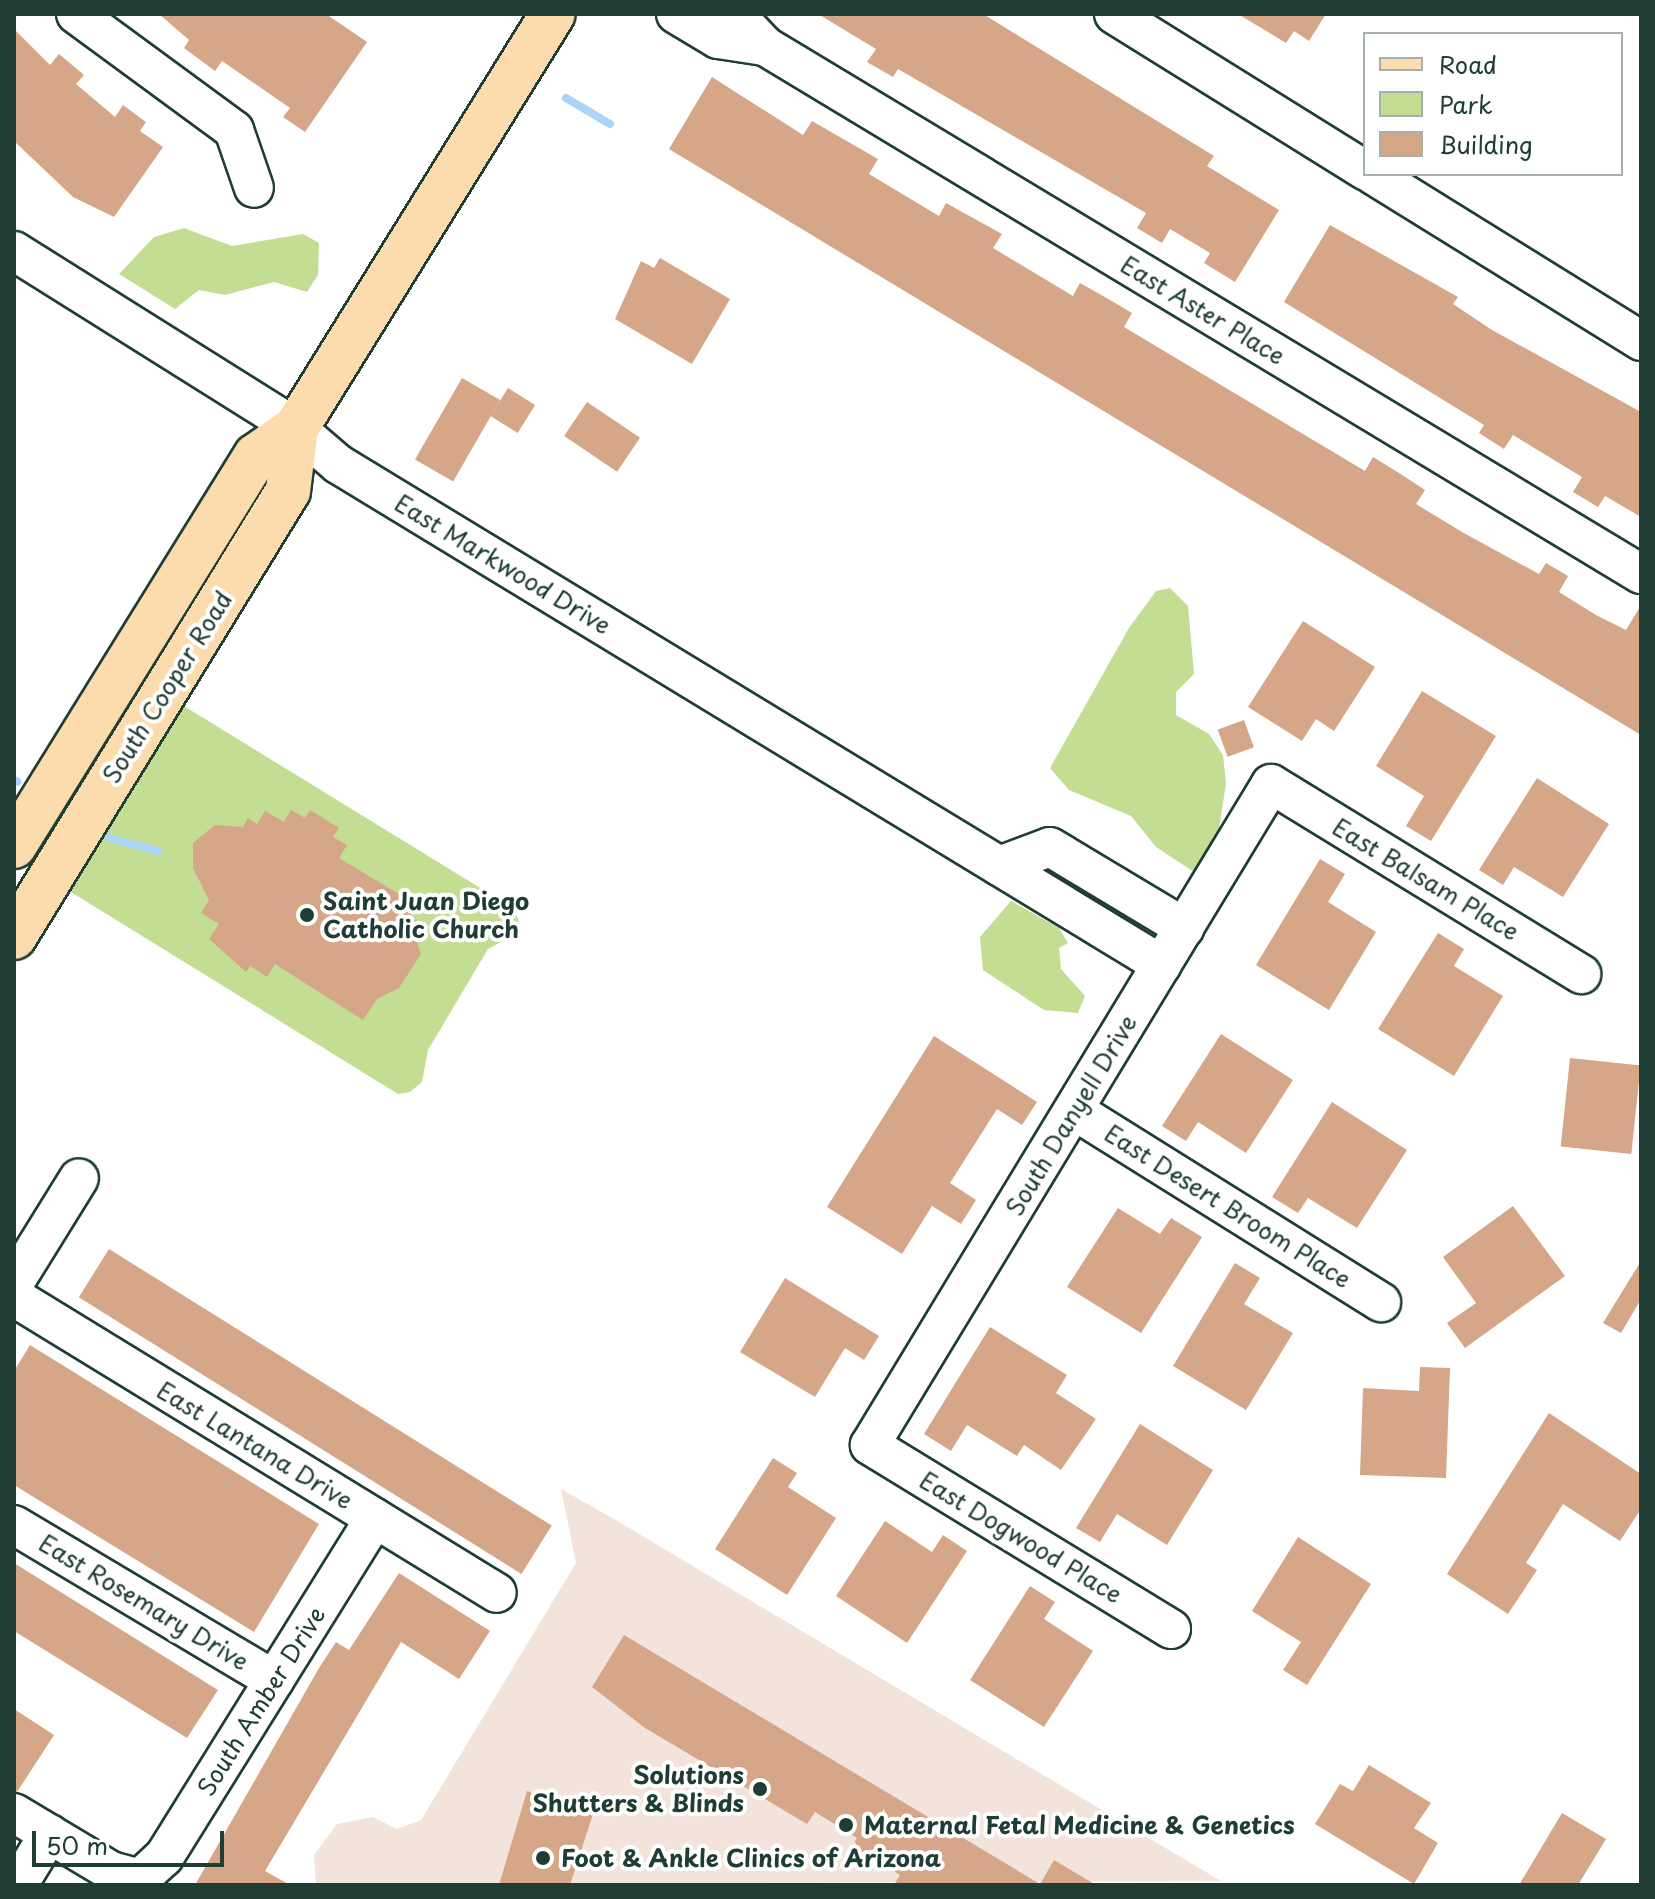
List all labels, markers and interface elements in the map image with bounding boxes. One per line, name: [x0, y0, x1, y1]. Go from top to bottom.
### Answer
legend: [1363, 32, 1623, 176]
text: Road: [1439, 46, 1497, 82]
text: Park: [1439, 86, 1493, 122]
text: Building: [1439, 126, 1533, 162]
street label: East Aster Place: [1114, 249, 1292, 371]
street label: East Markwood Drive: [389, 487, 617, 641]
street label: South Cooper Road: [96, 585, 238, 789]
street label: East Balsam Place: [1328, 812, 1524, 946]
place label: Saint Juan Diego Catholic Church: [323, 887, 530, 943]
marker: Saint Juan Diego Catholic Church: [298, 906, 316, 924]
street label: South Danyell Drive: [999, 1008, 1143, 1222]
street label: East Desert Broom Place: [1099, 1118, 1357, 1294]
street label: East Lantana Drive: [152, 1375, 358, 1515]
street label: East Dogwood Place: [914, 1465, 1128, 1609]
street label: East Rosemary Drive: [33, 1528, 255, 1676]
street label: South Amber Drive: [190, 1599, 332, 1803]
place label: Solutions Shutters & Blinds: [532, 1761, 744, 1817]
marker: Solutions Shutters & Blinds: [751, 1780, 769, 1798]
place label: Maternal Fetal Medicine & Genetics: [864, 1811, 1297, 1839]
marker: Maternal Fetal Medicine & Genetics: [835, 1814, 857, 1836]
scale bar: [36, 1815, 228, 1865]
text: 50 m: [46, 1827, 108, 1863]
place label: Foot & Ankle Clinics of Arizona: [561, 1844, 944, 1872]
marker: Foot & Ankle Clinics of Arizona: [532, 1847, 554, 1869]

